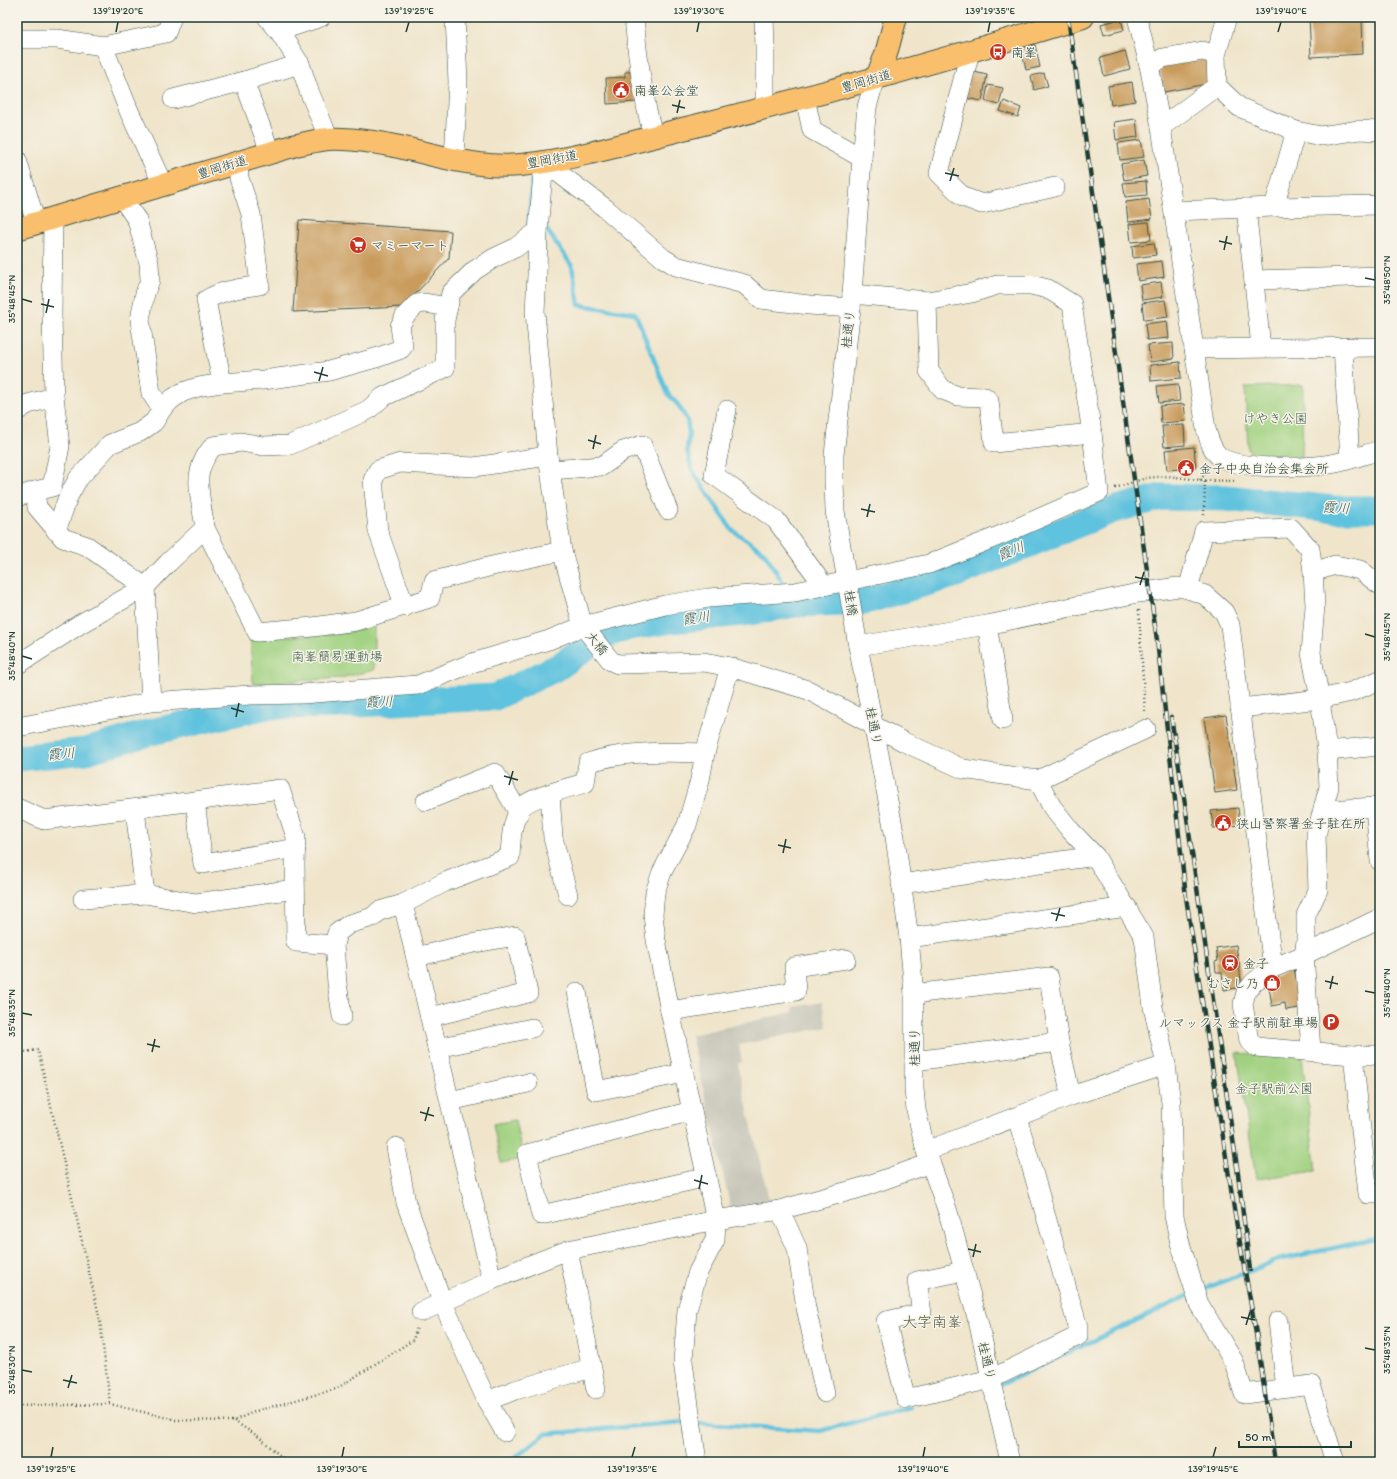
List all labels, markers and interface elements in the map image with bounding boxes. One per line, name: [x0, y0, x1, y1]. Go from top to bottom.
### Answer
text: 139°19'20"E: [93, 4, 144, 17]
text: 139°19'25"E: [384, 4, 434, 17]
text: 139°19'30"E: [674, 4, 725, 17]
text: 139°19'35"E: [965, 4, 1015, 17]
text: 139°19'40"E: [1255, 4, 1307, 17]
bus stop icon: 南峯: [988, 42, 1008, 62]
place label: 南峯: [1011, 45, 1037, 60]
street label: 豊岡街道: [839, 67, 893, 95]
public building icon: 南峯公会堂: [611, 80, 631, 100]
place label: 南峯公会堂: [634, 83, 699, 98]
street label: 豊岡街道: [525, 147, 579, 171]
street label: 豊岡街道: [195, 152, 249, 182]
supermarket icon: マミーマート: [348, 235, 368, 255]
place label: マミーマート: [371, 238, 449, 253]
text: 35°48'50"N: [1380, 255, 1393, 304]
text: 35°48'45"N: [5, 274, 18, 323]
street label: 桂通り: [839, 309, 857, 349]
park label: けやき公園: [1242, 411, 1308, 426]
public building icon: 金子中央自治会集会所: [1176, 458, 1196, 478]
place label: 金子中央自治会集会所: [1199, 461, 1329, 476]
water label: 霞川: [1322, 499, 1350, 517]
water label: 霞川: [995, 538, 1027, 564]
street label: 桂橋: [842, 589, 860, 617]
water label: 霞川: [681, 608, 711, 628]
text: 35°48'45"N: [1380, 612, 1393, 661]
street label: 大橋: [583, 628, 611, 658]
text: 35°48'40"N: [5, 631, 18, 681]
park label: 南峯簡易運動場: [291, 649, 383, 664]
water label: 霞川: [365, 693, 393, 711]
street label: 桂通り: [863, 705, 885, 747]
water label: 霞川: [46, 744, 76, 764]
public building icon: 狭山警察署金子駐在所: [1213, 813, 1233, 833]
place label: 狭山警察署金子駐在所: [1236, 816, 1366, 831]
station icon: 金子: [1220, 953, 1240, 973]
place label: 金子: [1243, 956, 1269, 971]
text: 35°48'40"N: [1380, 968, 1393, 1018]
shop icon: むさし乃: [1262, 973, 1282, 993]
place label: むさし乃: [1207, 976, 1259, 991]
text: 35°48'35"N: [5, 989, 18, 1037]
parking icon: ルマックス 金子駅前駐車場: [1321, 1012, 1341, 1032]
place label: ルマックス 金子駅前駐車場: [1159, 1015, 1318, 1030]
street label: 桂通り: [907, 1027, 922, 1067]
park label: 金子駅前公園: [1235, 1081, 1313, 1096]
district label: 大字南峯: [902, 1313, 962, 1331]
text: 35°48'35"N: [1380, 1326, 1393, 1374]
street label: 桂通り: [975, 1340, 999, 1382]
text: 35°48'30"N: [5, 1345, 18, 1395]
scale bar: [1239, 1423, 1351, 1449]
text: 50 m: [1245, 1430, 1271, 1444]
text: 139°19'25"E: [26, 1462, 76, 1475]
text: 139°19'30"E: [317, 1462, 368, 1475]
text: 139°19'35"E: [607, 1462, 657, 1475]
text: 139°19'40"E: [897, 1462, 949, 1475]
text: 139°19'45"E: [1188, 1462, 1239, 1475]

